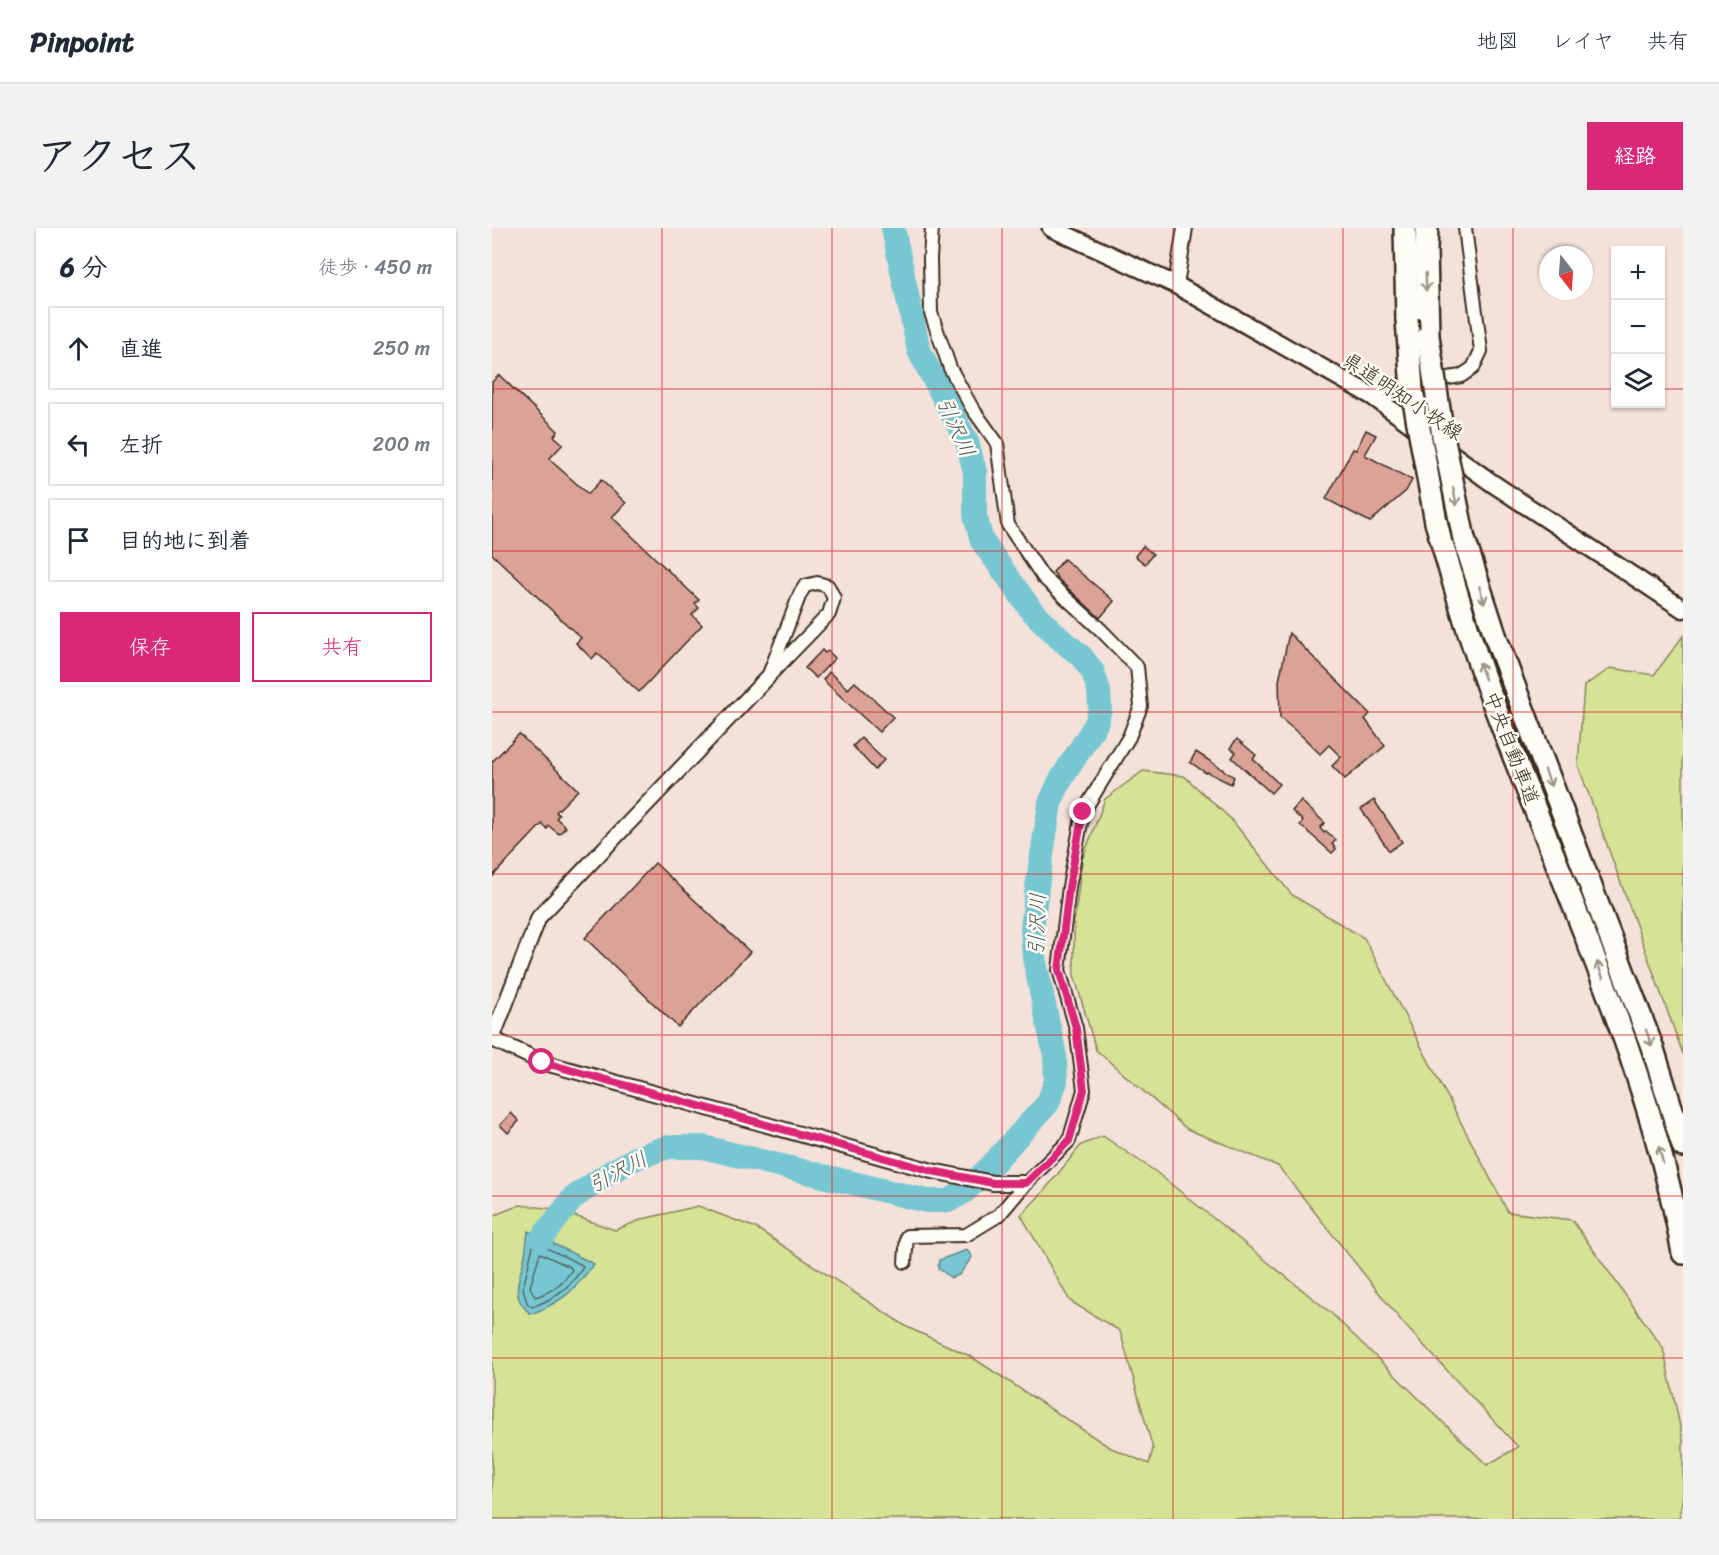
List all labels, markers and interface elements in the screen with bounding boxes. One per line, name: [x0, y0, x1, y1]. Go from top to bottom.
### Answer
text: Pinpoint: [30, 17, 134, 66]
text: 地図: [1477, 22, 1519, 60]
text: レイヤ: [1552, 22, 1614, 60]
text: 共有: [1647, 22, 1689, 60]
text: アクセス: [36, 119, 201, 193]
button: 経路: [1587, 122, 1683, 190]
text: 6 分: [60, 244, 108, 290]
north arrow: [1539, 246, 1593, 300]
map controls: [1611, 246, 1665, 408]
button: +: [1611, 246, 1665, 300]
text: 徒歩 · 450 m: [318, 250, 432, 285]
one-way arrow: [1421, 271, 1432, 291]
button: −: [1611, 300, 1665, 354]
text: 直進: [119, 329, 163, 368]
text: 250 m: [373, 331, 430, 366]
icon: ahead: [62, 332, 95, 365]
street label: 県道明知小牧線: [1335, 343, 1471, 450]
button: layers: [1611, 354, 1665, 408]
water label: 引沢川: [926, 390, 986, 464]
text: 左折: [119, 425, 163, 464]
text: 200 m: [373, 427, 430, 462]
icon: left: [62, 428, 95, 461]
one-way arrow: [1450, 487, 1461, 506]
text: 目的地に到着: [119, 521, 251, 560]
icon: arrive: [62, 524, 95, 557]
one-way arrow: [1477, 585, 1488, 604]
button: 保存: [60, 612, 240, 682]
button: 共有: [252, 612, 432, 682]
one-way arrow: [1476, 662, 1487, 681]
street label: 中央自動車道: [1474, 686, 1549, 810]
one-way arrow: [1544, 769, 1555, 787]
route end: [1069, 798, 1095, 824]
water label: 引沢川: [1017, 892, 1057, 956]
one-way arrow: [1593, 961, 1604, 980]
one-way arrow: [1644, 1029, 1655, 1047]
route start: [528, 1048, 554, 1074]
water label: 引沢川: [581, 1140, 655, 1204]
one-way arrow: [1655, 1146, 1667, 1165]

